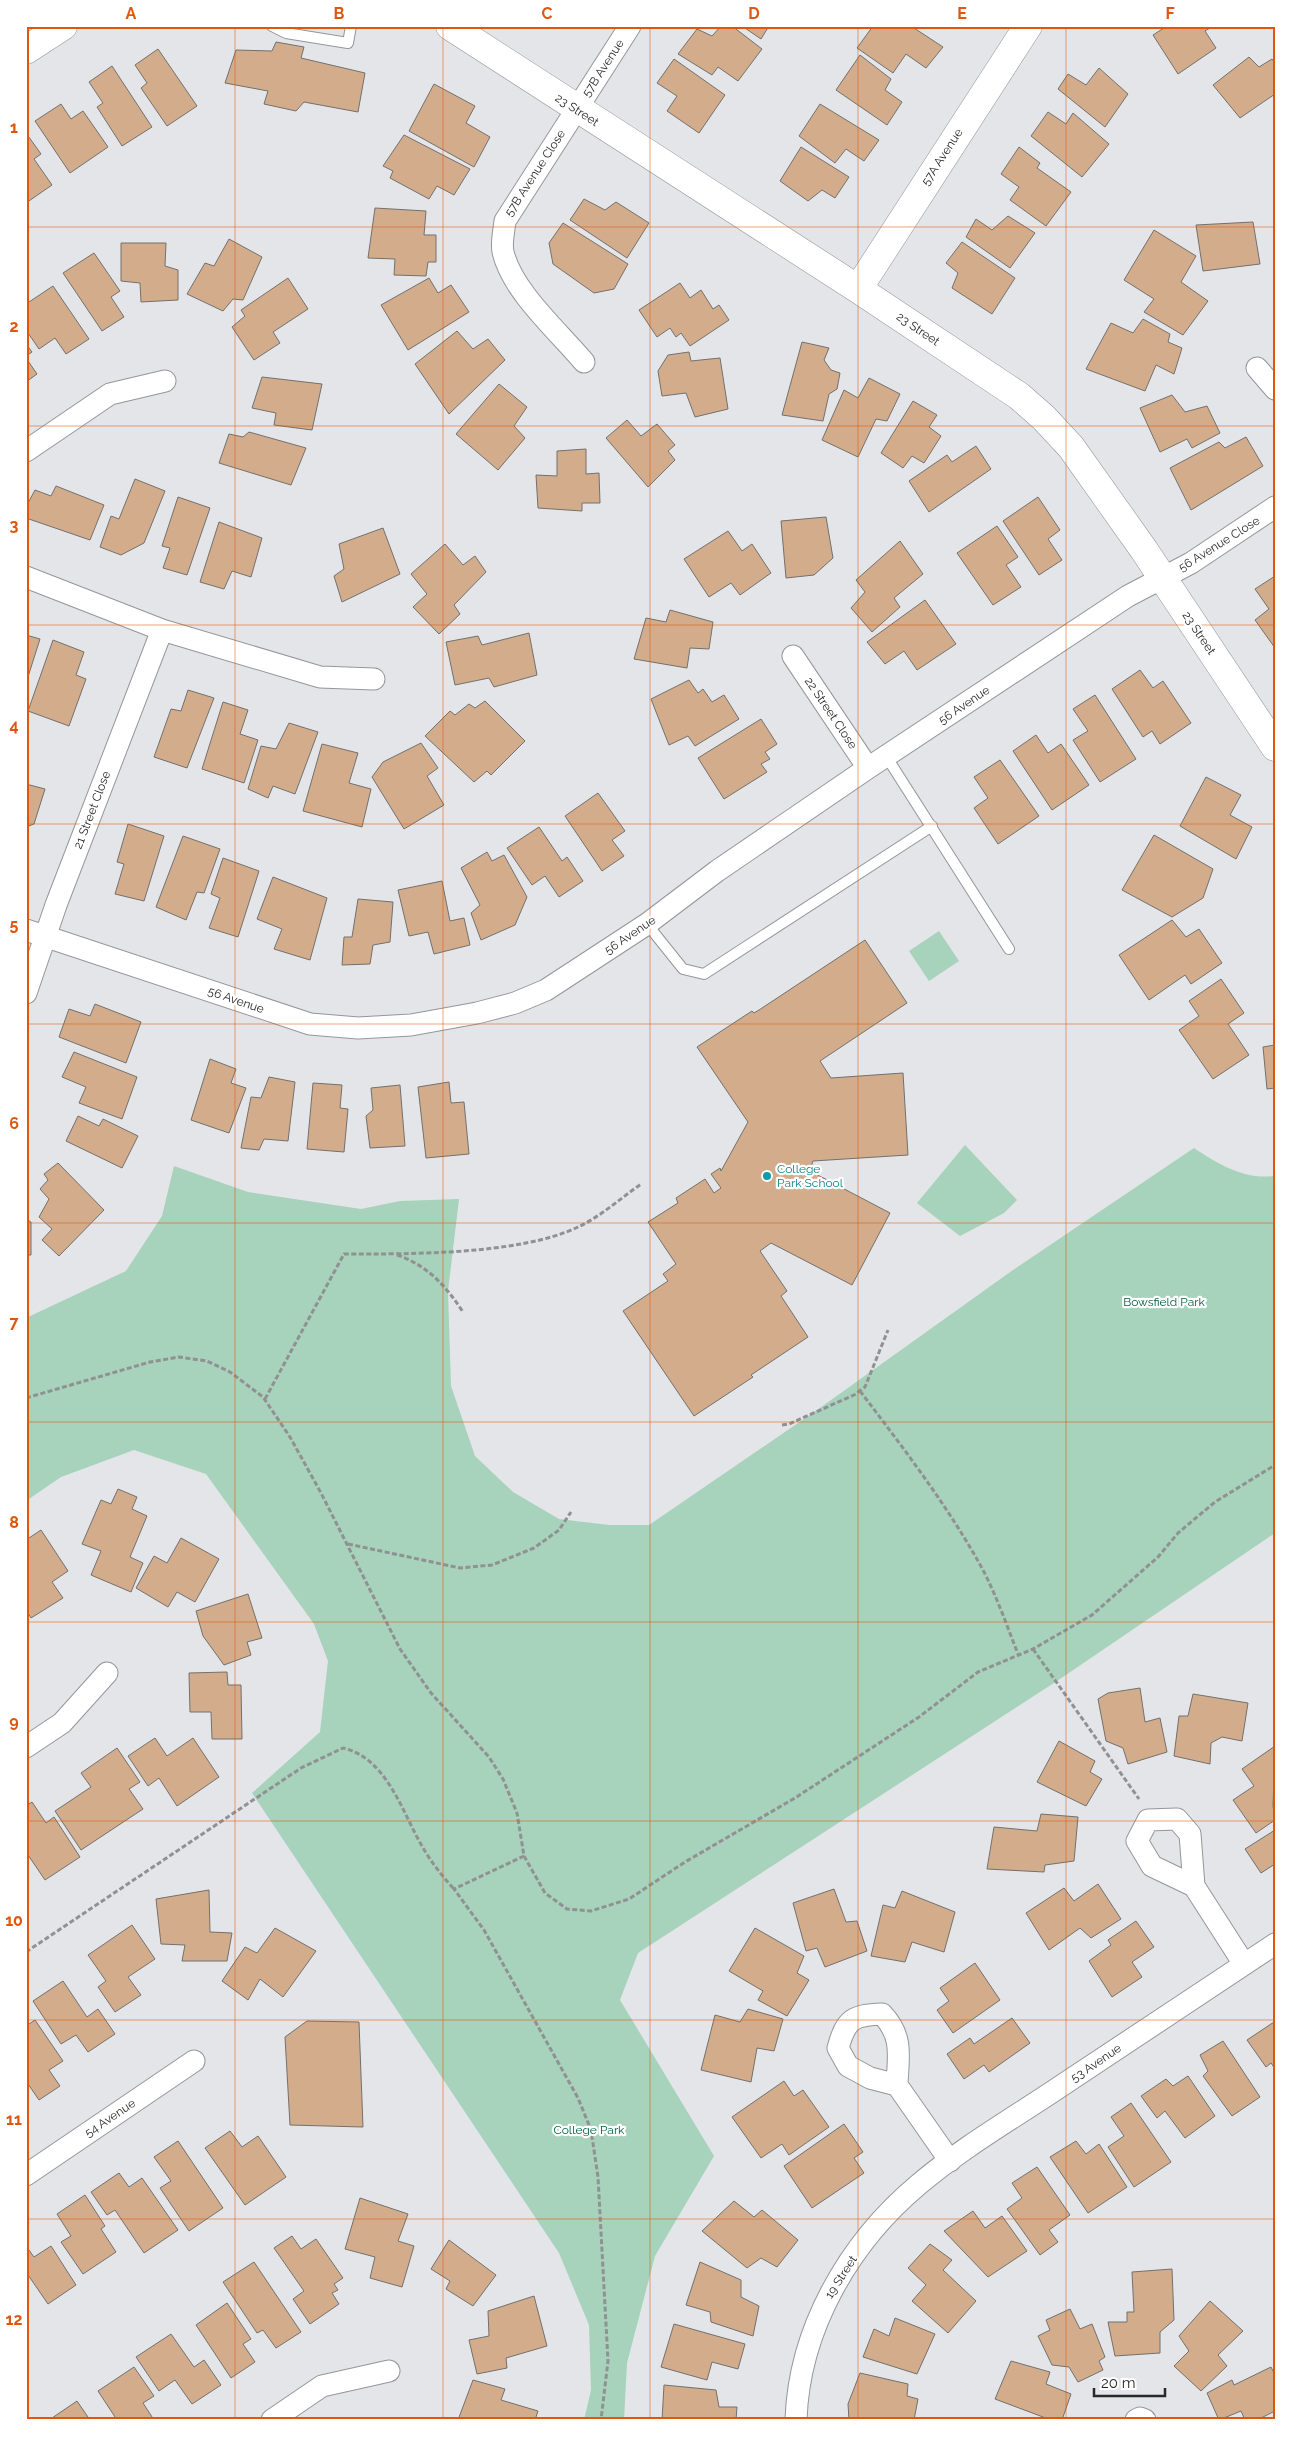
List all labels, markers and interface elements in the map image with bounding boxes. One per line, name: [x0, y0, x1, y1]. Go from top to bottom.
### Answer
text: A: [126, 4, 137, 23]
text: B: [334, 4, 345, 23]
text: C: [542, 4, 553, 23]
text: D: [748, 4, 760, 23]
text: E: [957, 4, 967, 23]
text: F: [1165, 4, 1175, 23]
street label: 57B Avenue: [579, 37, 627, 99]
street label: 23 Street: [553, 91, 601, 129]
text: 1: [10, 118, 18, 137]
street label: 57A Avenue: [918, 126, 966, 188]
street label: 57B Avenue Close: [502, 127, 568, 219]
street label: 23 Street: [894, 309, 942, 349]
text: 2: [9, 317, 19, 336]
street label: 56 Avenue Close: [1176, 513, 1262, 575]
text: 3: [10, 516, 19, 535]
street label: 23 Street: [1179, 609, 1219, 657]
street label: 22 Street Close: [802, 675, 860, 751]
street label: 56 Avenue: [936, 683, 992, 727]
text: 4: [9, 716, 19, 735]
street label: 21 Street Close: [71, 769, 113, 851]
street label: 56 Avenue: [602, 913, 658, 957]
text: 5: [10, 915, 19, 934]
street label: 56 Avenue: [206, 984, 266, 1016]
text: 6: [9, 1114, 19, 1133]
place label: College Park School: [777, 1162, 844, 1190]
marker: College Park School: [761, 1170, 773, 1182]
park label: Bowsfield Park: [1123, 1295, 1205, 1309]
text: 7: [10, 1313, 19, 1332]
text: 8: [9, 1513, 19, 1532]
text: 9: [9, 1712, 19, 1731]
text: 10: [5, 1911, 23, 1930]
street label: 53 Avenue: [1068, 2041, 1124, 2085]
street label: 54 Avenue: [82, 2096, 138, 2140]
text: 11: [6, 2110, 22, 2129]
park label: College Park: [554, 2123, 625, 2137]
street label: 19 Street: [822, 2253, 860, 2301]
text: 12: [6, 2310, 22, 2329]
scale bar: [1094, 2366, 1165, 2398]
text: 20 m: [1101, 2374, 1136, 2392]

